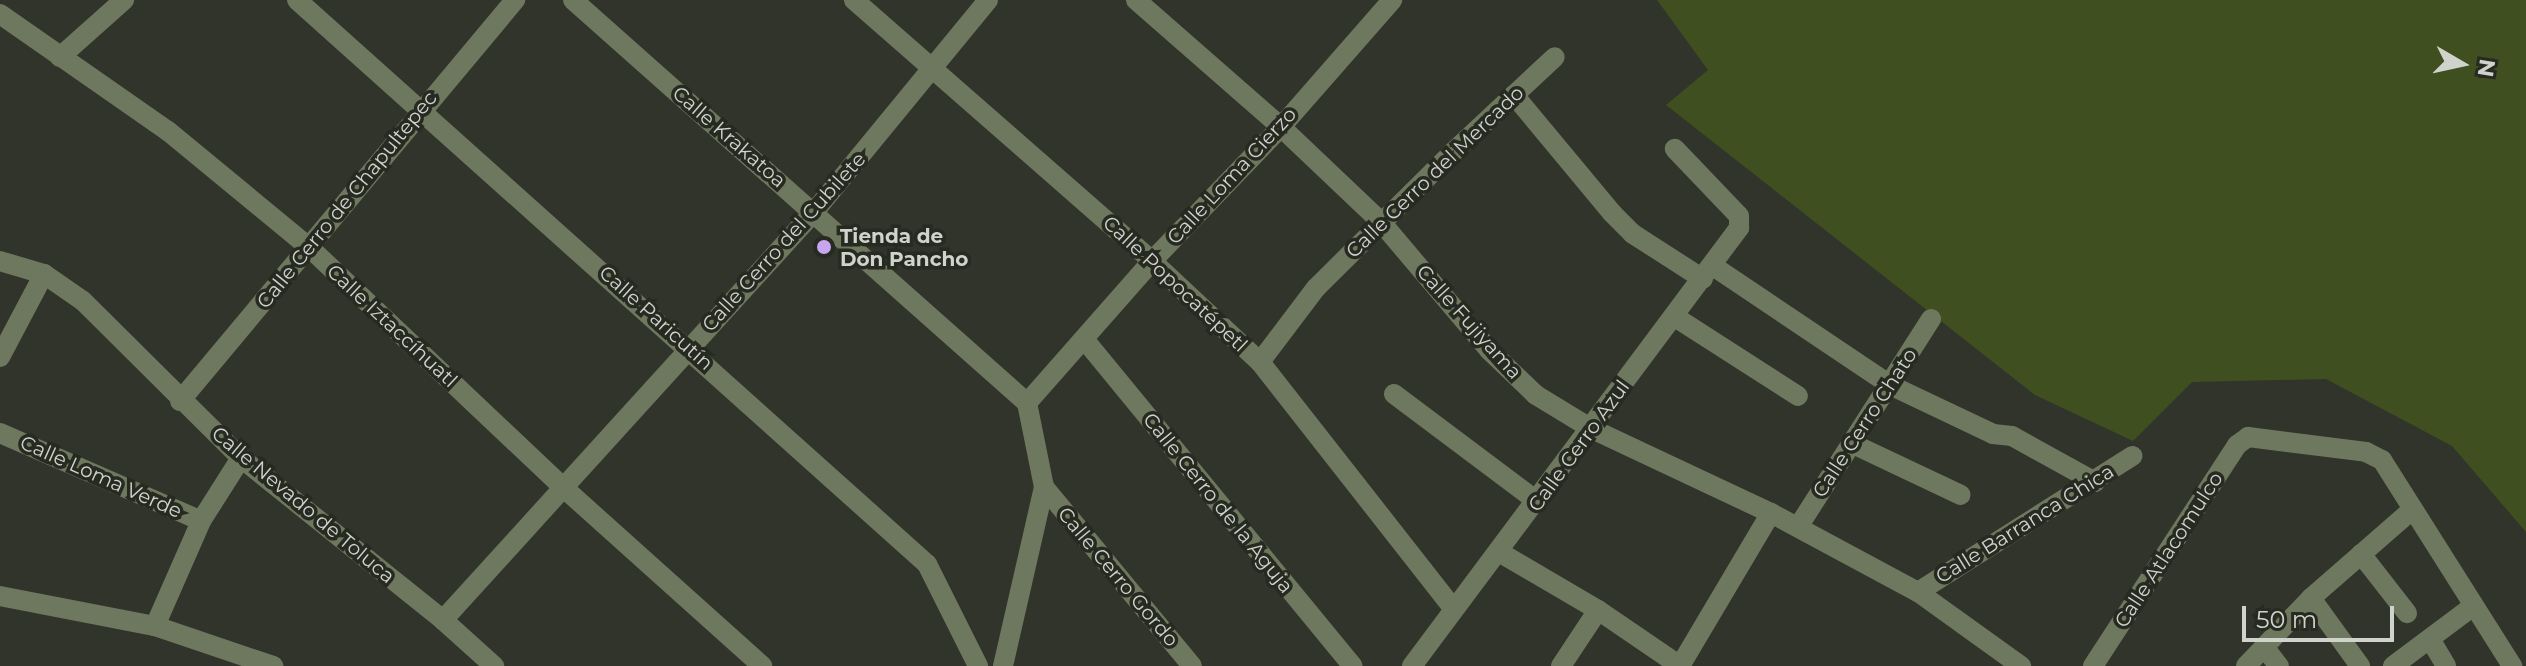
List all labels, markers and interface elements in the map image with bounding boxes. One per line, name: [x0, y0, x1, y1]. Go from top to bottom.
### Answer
north arrow: [2422, 24, 2502, 104]
text: N: [2471, 57, 2501, 79]
street label: Calle Krakatoa: [667, 81, 791, 193]
street label: Calle Cerro del Mercado: [1341, 81, 1529, 263]
street label: Calle Cerro de Chapultepec: [252, 87, 442, 313]
street label: Calle Loma Cierzo: [1162, 103, 1302, 249]
street label: Calle Cerro del Cubilete: [697, 147, 871, 337]
street label: Calle Popocatépetl: [1098, 211, 1252, 357]
place label: Tienda de Don Pancho: [840, 224, 968, 271]
marker: Tienda de Don Pancho: [815, 238, 833, 256]
street label: Calle Iztaccíhuatl: [322, 259, 462, 393]
street label: Calle Fujiyama: [1411, 260, 1527, 384]
street label: Calle Paricutín: [594, 261, 718, 375]
street label: Calle Cerro Chato: [1808, 344, 1922, 502]
street label: Calle Cerro Azul: [1523, 376, 1635, 516]
street label: Calle Cerro de la Aguja: [1138, 408, 1298, 598]
street label: Calle Nevado de Toluca: [207, 421, 399, 589]
street label: Calle Loma Verde: [16, 431, 186, 523]
street label: Calle Barranca Chica: [1931, 459, 2119, 589]
street label: Calle Atlacomulco: [2110, 468, 2228, 632]
street label: Calle Cerro Gordo: [1053, 502, 1183, 652]
scale bar: [2246, 590, 2398, 640]
text: 50 m: [2256, 605, 2317, 634]

